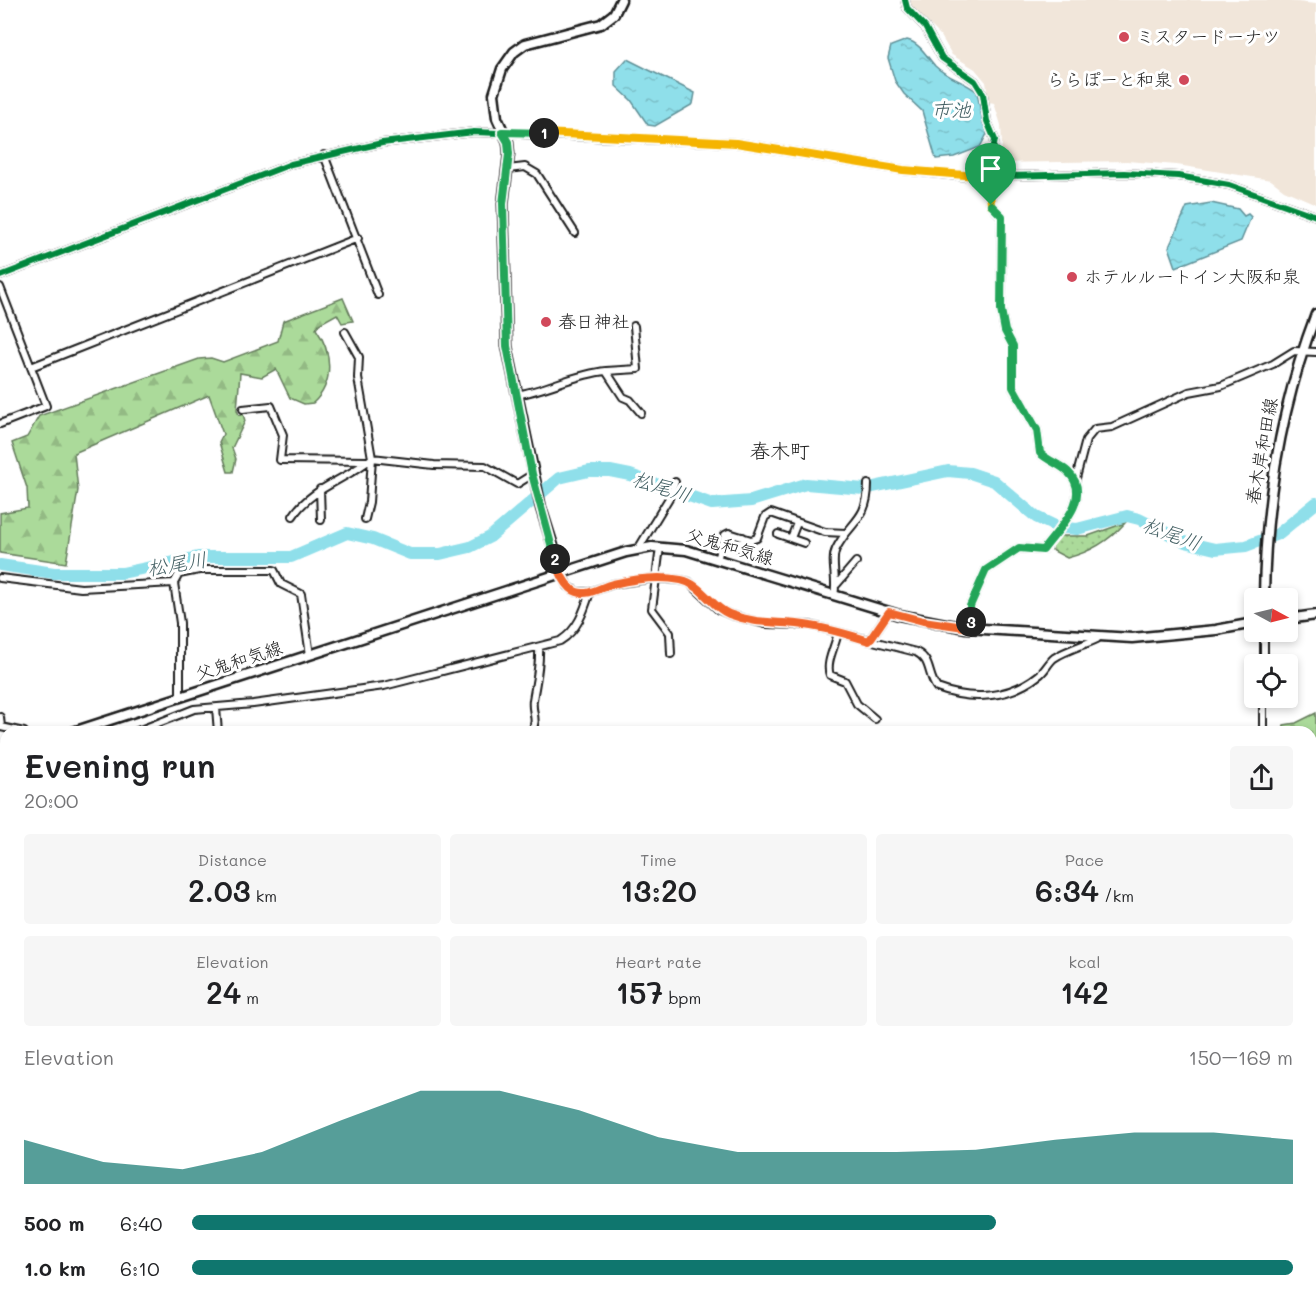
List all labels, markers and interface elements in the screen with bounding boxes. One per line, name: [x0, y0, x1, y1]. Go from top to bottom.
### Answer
place label: ミスタードーナツ: [1136, 24, 1280, 48]
marker: ミスタードーナツ: [1117, 30, 1131, 44]
place label: ららぽーと和泉: [1047, 67, 1172, 91]
marker: ららぽーと和泉: [1177, 73, 1191, 87]
water label: 市池: [931, 96, 972, 122]
pin: 1: [529, 118, 559, 148]
text: 1: [540, 122, 548, 143]
pin: [965, 143, 1016, 205]
icon: arrive: [974, 152, 1007, 185]
place label: ホテルルートイン大阪和泉: [1084, 264, 1300, 288]
marker: ホテルルートイン大阪和泉: [1065, 270, 1079, 284]
place label: 春日神社: [558, 309, 630, 333]
marker: 春日神社: [539, 315, 553, 329]
street label: 春木岸和田線: [1240, 396, 1282, 506]
district label: 春木町: [750, 437, 810, 463]
water label: 松尾川: [630, 464, 695, 508]
water label: 松尾川: [1140, 511, 1205, 556]
street label: 父鬼和気線: [684, 522, 777, 570]
pin: 2: [540, 544, 570, 574]
water label: 松尾川: [145, 545, 209, 581]
text: 2: [551, 548, 559, 569]
north arrow: [1244, 588, 1298, 642]
map controls: [1244, 588, 1298, 708]
pin: 3: [956, 607, 986, 637]
text: 3: [966, 611, 976, 632]
street label: 父鬼和気線: [192, 635, 285, 685]
button: locate: [1244, 654, 1298, 708]
text: Evening run: [24, 743, 216, 786]
button: share: [1230, 746, 1293, 809]
text: 20:00: [24, 787, 78, 813]
text: Distance: [198, 849, 267, 870]
text: Time: [640, 849, 677, 870]
text: Pace: [1065, 849, 1104, 870]
text: 2.03: [188, 870, 251, 910]
text: 13:20: [620, 870, 697, 910]
text: 6:34: [1035, 870, 1099, 910]
text: km: [251, 885, 277, 906]
text: /km: [1099, 885, 1134, 906]
text: Elevation: [197, 951, 268, 972]
text: Heart rate: [615, 951, 702, 972]
text: kcal: [1069, 951, 1100, 972]
text: 24: [206, 972, 241, 1012]
text: 157: [616, 972, 663, 1012]
text: 142: [1060, 972, 1109, 1012]
text: m: [241, 987, 259, 1008]
text: bpm: [663, 987, 701, 1008]
text: Elevation: [24, 1044, 114, 1070]
text: 150–169 m: [1189, 1044, 1293, 1070]
text: 500 m: [24, 1210, 84, 1236]
text: 6:40: [120, 1210, 162, 1236]
text: 1.0 km: [24, 1255, 86, 1281]
text: 6:10: [120, 1255, 160, 1281]

